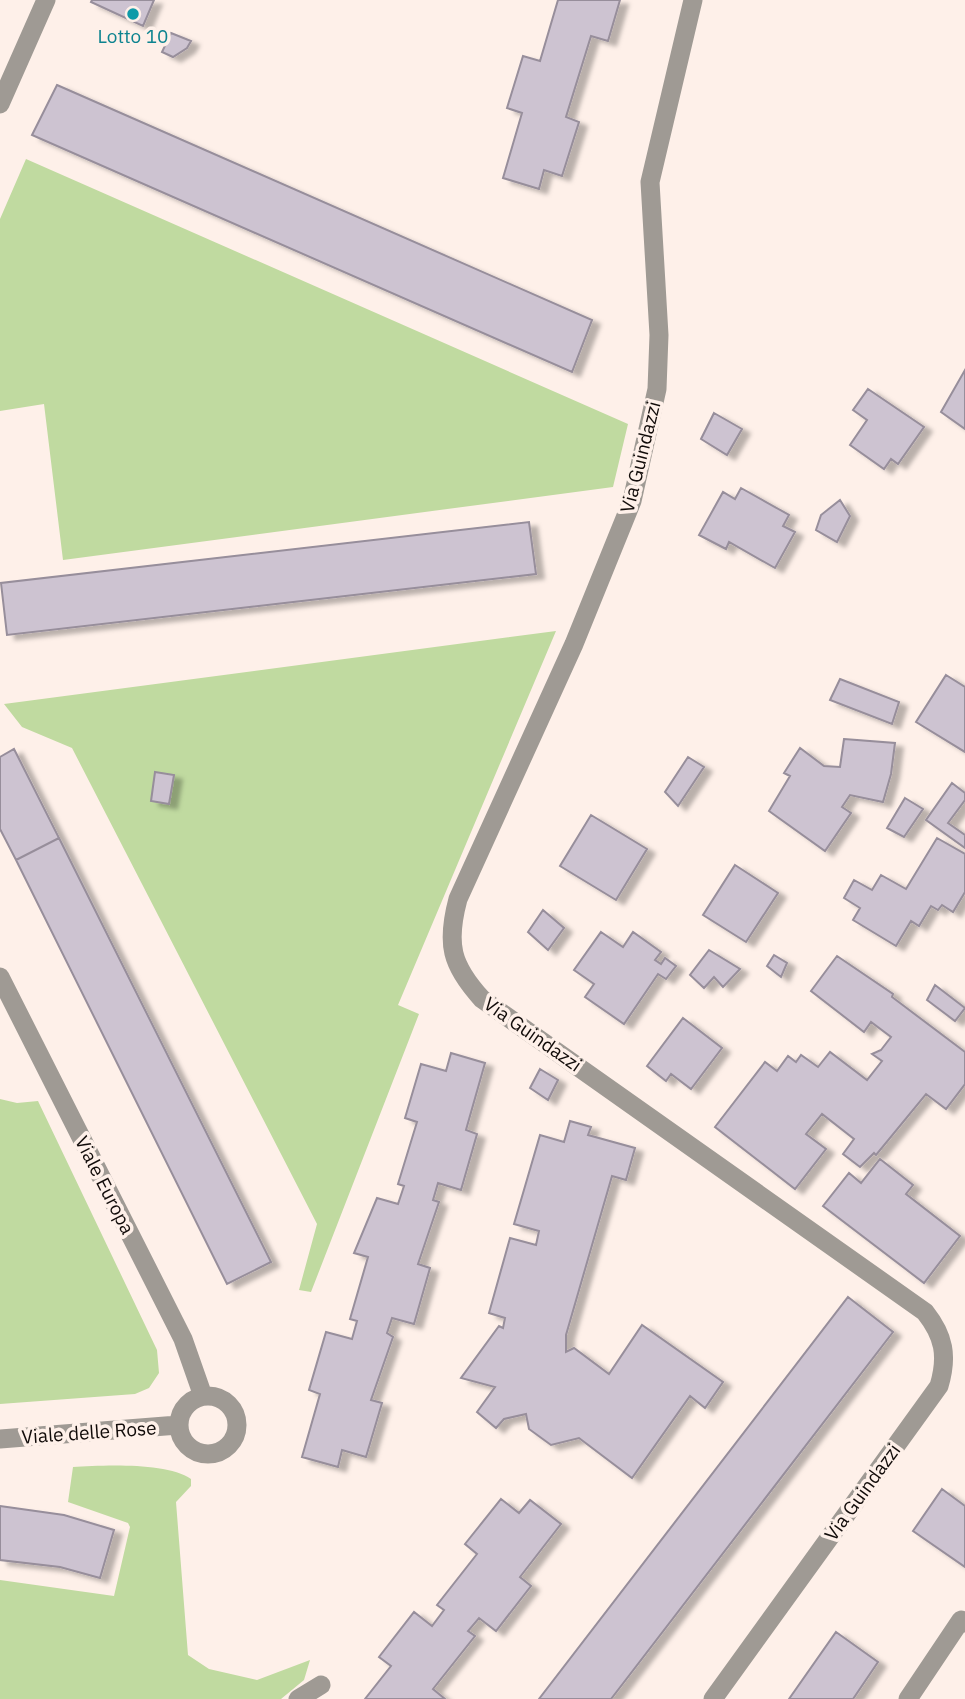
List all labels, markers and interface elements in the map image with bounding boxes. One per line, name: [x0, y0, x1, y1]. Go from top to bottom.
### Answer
marker: Lotto 10: [125, 6, 141, 22]
place label: Lotto 10: [98, 24, 168, 48]
street label: Via Guindazzi: [615, 399, 665, 515]
street label: Via Guindazzi: [479, 991, 587, 1077]
street label: Viale Europa: [70, 1132, 140, 1238]
street label: Viale delle Rose: [21, 1415, 157, 1449]
street label: Via Guindazzi: [819, 1439, 905, 1545]

